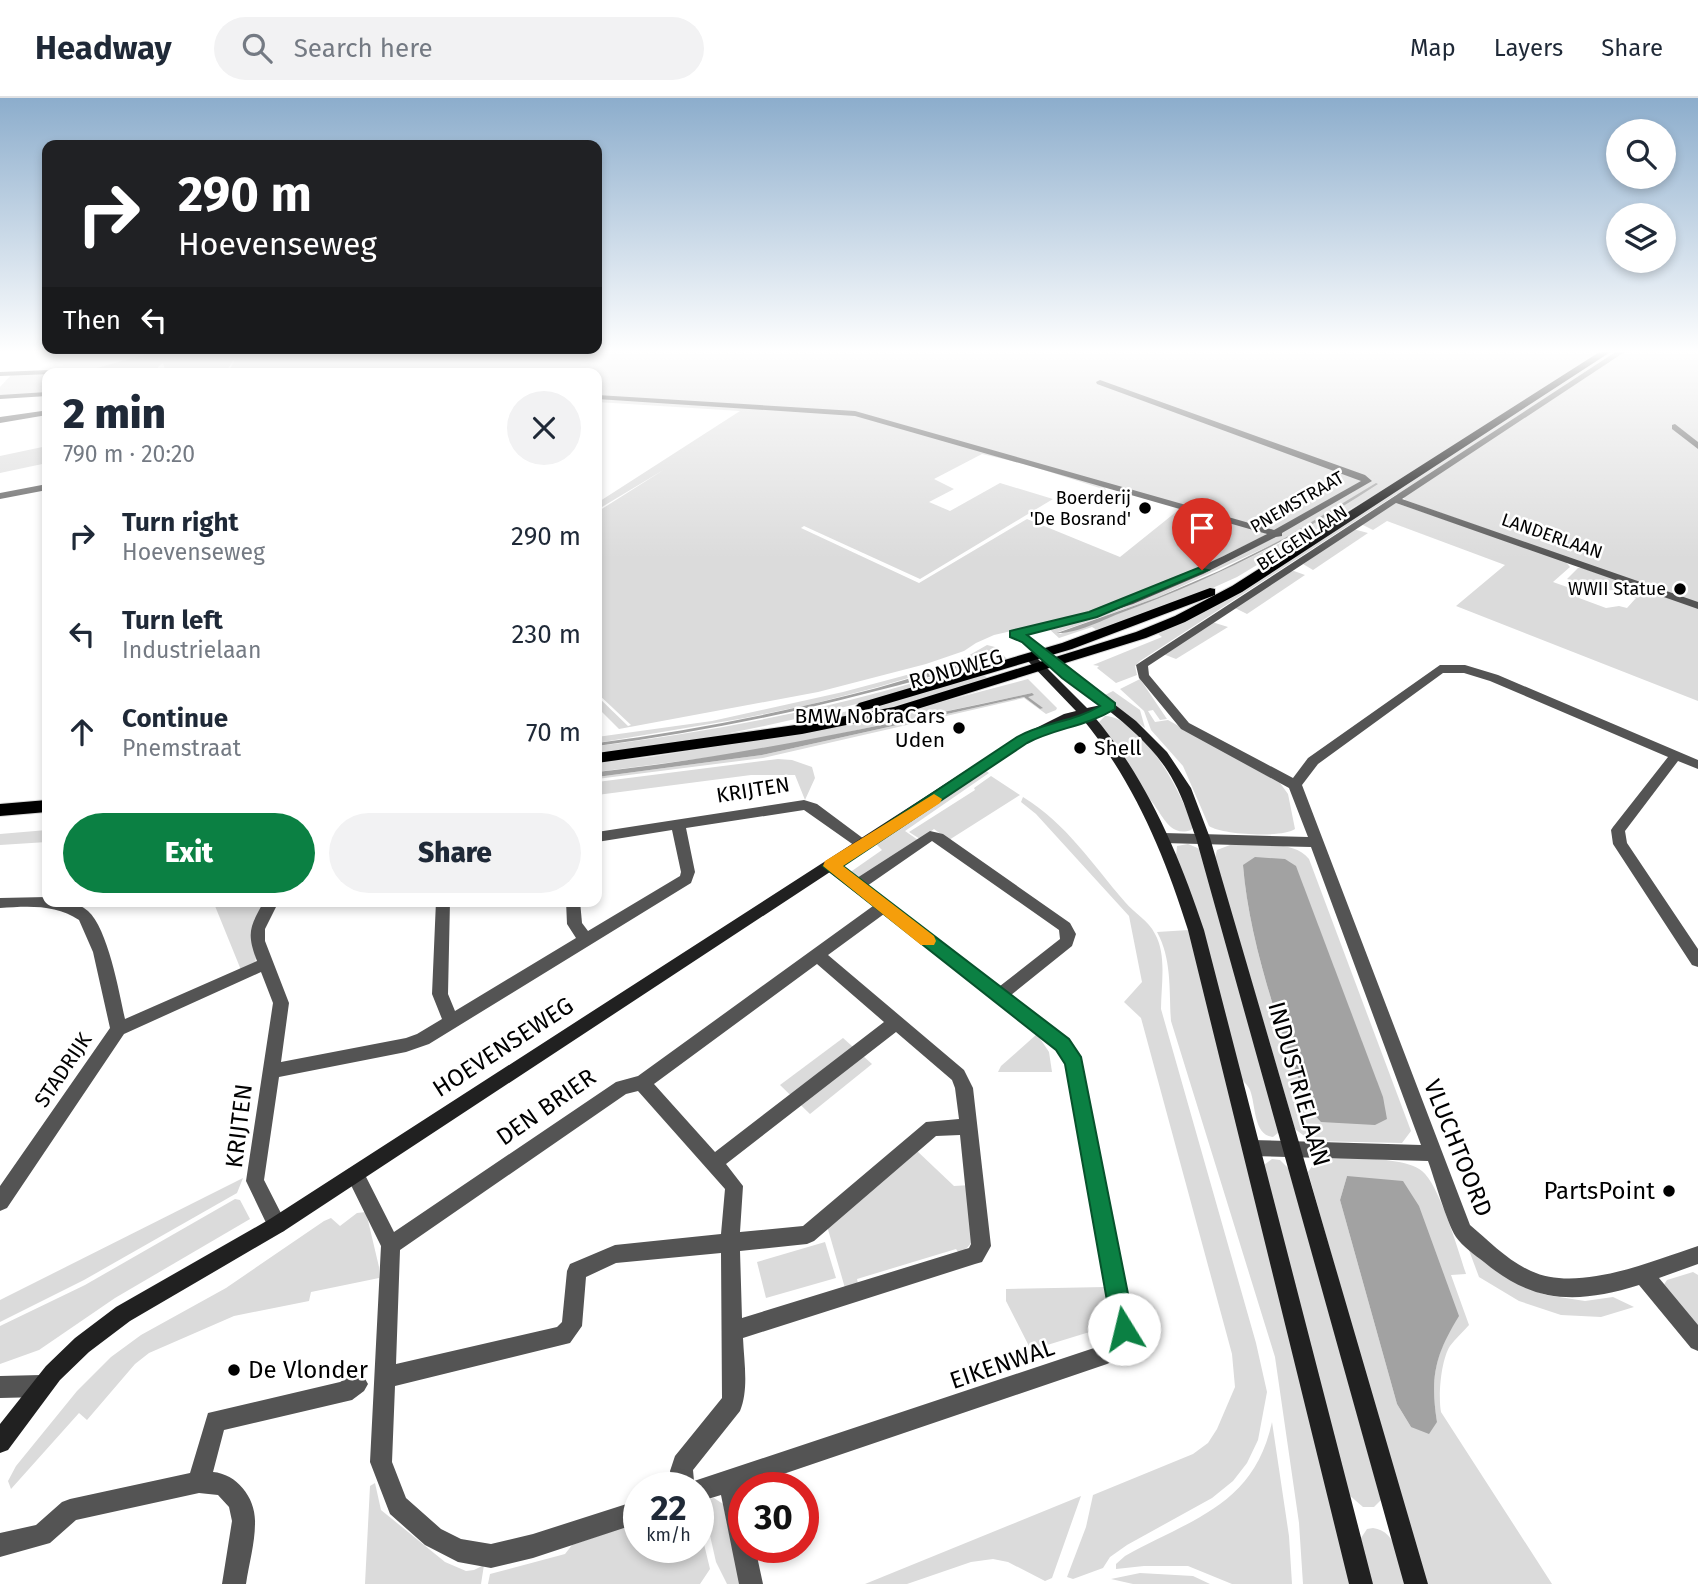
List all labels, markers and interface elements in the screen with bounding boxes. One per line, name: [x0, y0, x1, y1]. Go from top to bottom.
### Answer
search box: [214, 17, 704, 80]
text: Headway: [35, 28, 172, 68]
icon: search: [238, 29, 276, 67]
text: Search here: [294, 33, 433, 64]
text: Map: [1410, 34, 1456, 62]
text: Layers: [1494, 34, 1563, 62]
text: Share: [1601, 34, 1663, 62]
map controls: [1606, 119, 1676, 273]
button: search: [1606, 119, 1676, 189]
text: 290 m: [178, 165, 312, 224]
icon: right: [63, 168, 154, 259]
button: layers: [1606, 203, 1676, 273]
text: Hoevenseweg: [178, 225, 377, 263]
icon: left: [135, 301, 173, 339]
text: Then: [63, 305, 121, 336]
text: 2 min: [63, 389, 166, 439]
button: close: [507, 391, 581, 465]
text: 790 m · 20:20: [63, 440, 195, 468]
street label: PNEMSTRAAT: [1246, 466, 1348, 538]
place label: Boerderij 'De Bosrand': [1030, 487, 1131, 530]
pin: [1172, 498, 1232, 570]
marker: Boerderij 'De Bosrand': [1137, 500, 1153, 516]
street label: BELGENLAAN: [1252, 500, 1352, 576]
text: Turn right: [122, 507, 239, 538]
street label: LANDERLAAN: [1499, 508, 1605, 564]
icon: arrive: [1183, 509, 1221, 547]
icon: right: [63, 517, 101, 555]
text: 290 m: [511, 521, 581, 552]
text: Hoevenseweg: [122, 538, 265, 566]
place label: WWII Statue: [1568, 578, 1666, 600]
marker: WWII Statue: [1672, 581, 1688, 597]
text: Turn left: [122, 605, 223, 636]
icon: left: [63, 615, 101, 653]
text: 230 m: [512, 619, 581, 650]
text: Industrielaan: [122, 636, 261, 664]
street label: RONDWEG: [906, 643, 1006, 695]
text: Continue: [122, 703, 228, 734]
place label: BMW NobraCars Uden: [795, 703, 945, 753]
icon: ahead: [63, 713, 101, 751]
text: 70 m: [526, 717, 581, 748]
marker: BMW NobraCars Uden: [951, 720, 967, 736]
text: Pnemstraat: [122, 734, 241, 762]
place label: Shell: [1094, 735, 1142, 761]
marker: Shell: [1072, 740, 1088, 756]
street label: KRIJTEN: [714, 771, 792, 809]
button: Exit: [63, 813, 315, 893]
button: Share: [329, 813, 581, 893]
street label: HOEVENSEWEG: [428, 991, 578, 1103]
street label: INDUSTRIELAAN: [1262, 998, 1336, 1170]
street label: STADRIJK: [29, 1027, 98, 1112]
street label: DEN BRIER: [491, 1063, 601, 1151]
street label: VLUCHTOORD: [1418, 1075, 1498, 1221]
street label: KRIJTEN: [220, 1082, 258, 1170]
place label: PartsPoint: [1543, 1177, 1655, 1205]
marker: PartsPoint: [1661, 1183, 1677, 1199]
position arrow: [1087, 1292, 1161, 1366]
street label: EIKENWAL: [946, 1333, 1058, 1395]
place label: De Vlonder: [248, 1356, 369, 1384]
marker: De Vlonder: [226, 1362, 242, 1378]
speed limit sign: 30: [728, 1472, 819, 1563]
text: 22: [650, 1487, 687, 1529]
text: km/h: [646, 1524, 691, 1546]

